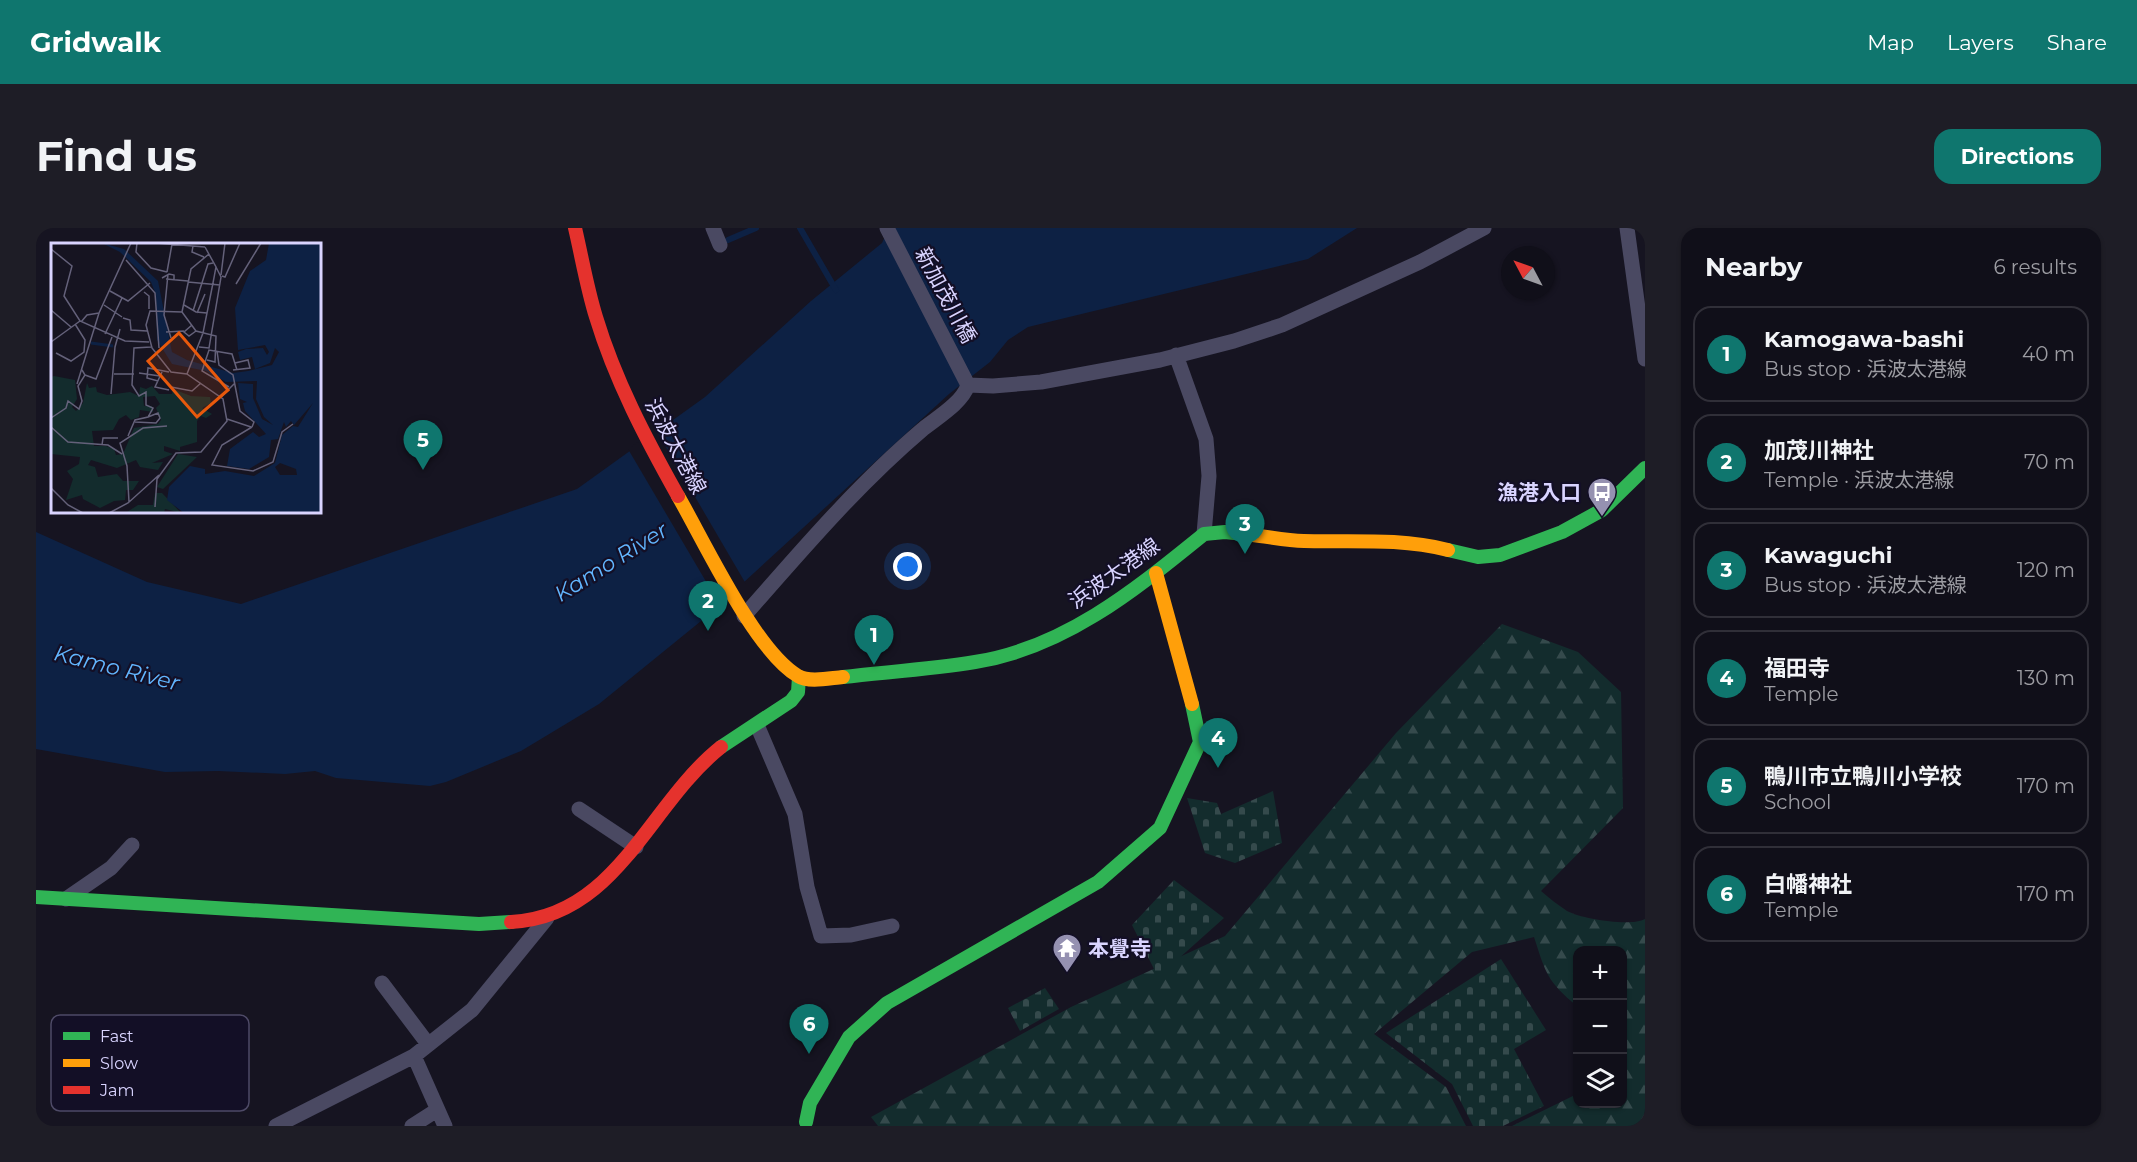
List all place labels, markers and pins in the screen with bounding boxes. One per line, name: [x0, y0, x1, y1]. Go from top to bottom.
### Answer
pin: 5: [404, 420, 442, 470]
bus stop icon: 漁港入口: [1586, 476, 1618, 518]
place label: 漁港入口: [1497, 480, 1581, 505]
pin: 3: [1226, 504, 1264, 554]
pin: 2: [688, 582, 728, 631]
pin: 1: [854, 616, 894, 665]
pin: 4: [1198, 718, 1238, 768]
temple icon: 本覺寺: [1051, 932, 1083, 974]
place label: 本覺寺: [1088, 936, 1151, 961]
pin: 6: [790, 1004, 828, 1054]

